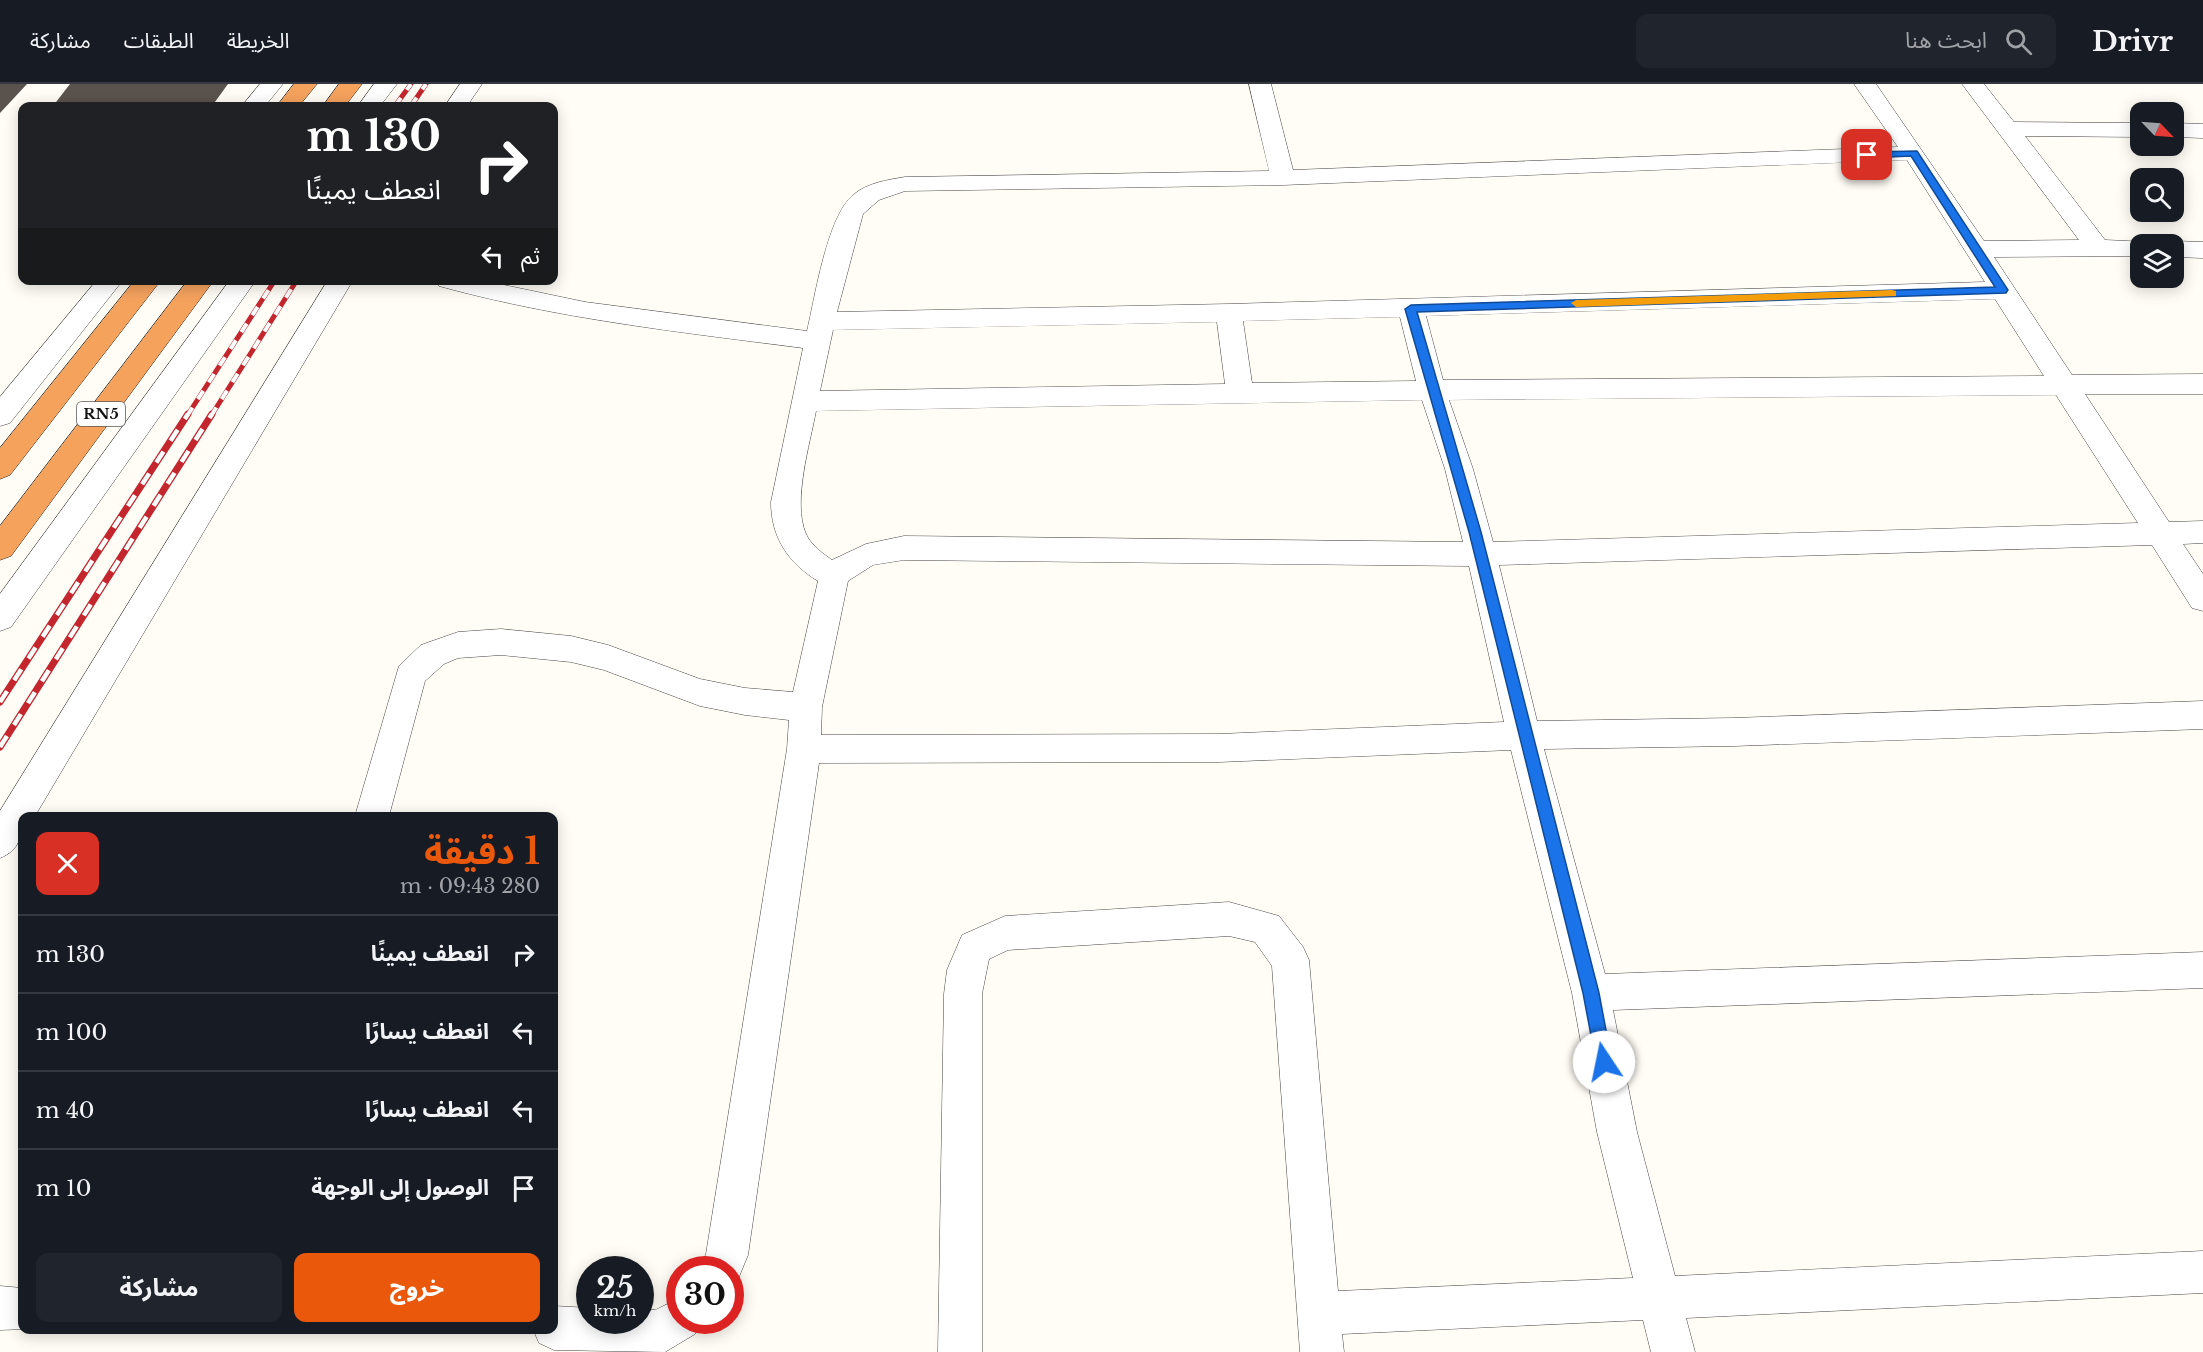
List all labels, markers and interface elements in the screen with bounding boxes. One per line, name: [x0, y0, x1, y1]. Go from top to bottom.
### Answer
search box: [1636, 14, 2056, 68]
text: Drivr: [2092, 24, 2173, 59]
icon: search: [2002, 25, 2035, 58]
text: ابحث هنا: [1905, 27, 1987, 54]
text: مشاركة: [30, 28, 91, 54]
text: الطبقات: [124, 28, 194, 54]
text: الخريطة: [227, 28, 290, 54]
north arrow: [2130, 102, 2184, 156]
map controls: [2130, 102, 2184, 288]
text: 130 m: [307, 110, 441, 162]
icon: right: [462, 126, 540, 204]
pin: [1841, 129, 1892, 180]
icon: arrive: [1850, 138, 1883, 171]
button: search: [2130, 168, 2184, 222]
text: انعطف يمينًا: [306, 173, 441, 206]
button: layers: [2130, 234, 2184, 288]
icon: left: [476, 240, 509, 273]
text: ثم: [521, 243, 540, 270]
road number: RN5: [77, 402, 125, 426]
text: 1 دقيقة: [424, 829, 540, 874]
button: close: [36, 832, 99, 895]
text: 280 m · 09:43: [400, 874, 540, 898]
icon: right: [507, 938, 540, 971]
text: انعطف يمينًا: [371, 940, 489, 967]
text: 130 m: [36, 941, 105, 968]
icon: left: [507, 1016, 540, 1049]
text: انعطف يسارًا: [365, 1018, 489, 1045]
text: 100 m: [36, 1019, 107, 1046]
position arrow: [1572, 1030, 1636, 1094]
icon: left: [507, 1094, 540, 1127]
text: انعطف يسارًا: [365, 1096, 489, 1123]
text: 40 m: [36, 1097, 95, 1124]
icon: arrive: [507, 1172, 540, 1205]
text: الوصول إلى الوجهة: [311, 1174, 489, 1201]
text: 10 m: [36, 1175, 91, 1202]
button: مشاركة: [36, 1253, 282, 1322]
button: خروج: [294, 1253, 540, 1322]
speed limit sign: 30: [666, 1256, 744, 1334]
text: 25: [596, 1269, 634, 1306]
text: km/h: [594, 1301, 636, 1320]

